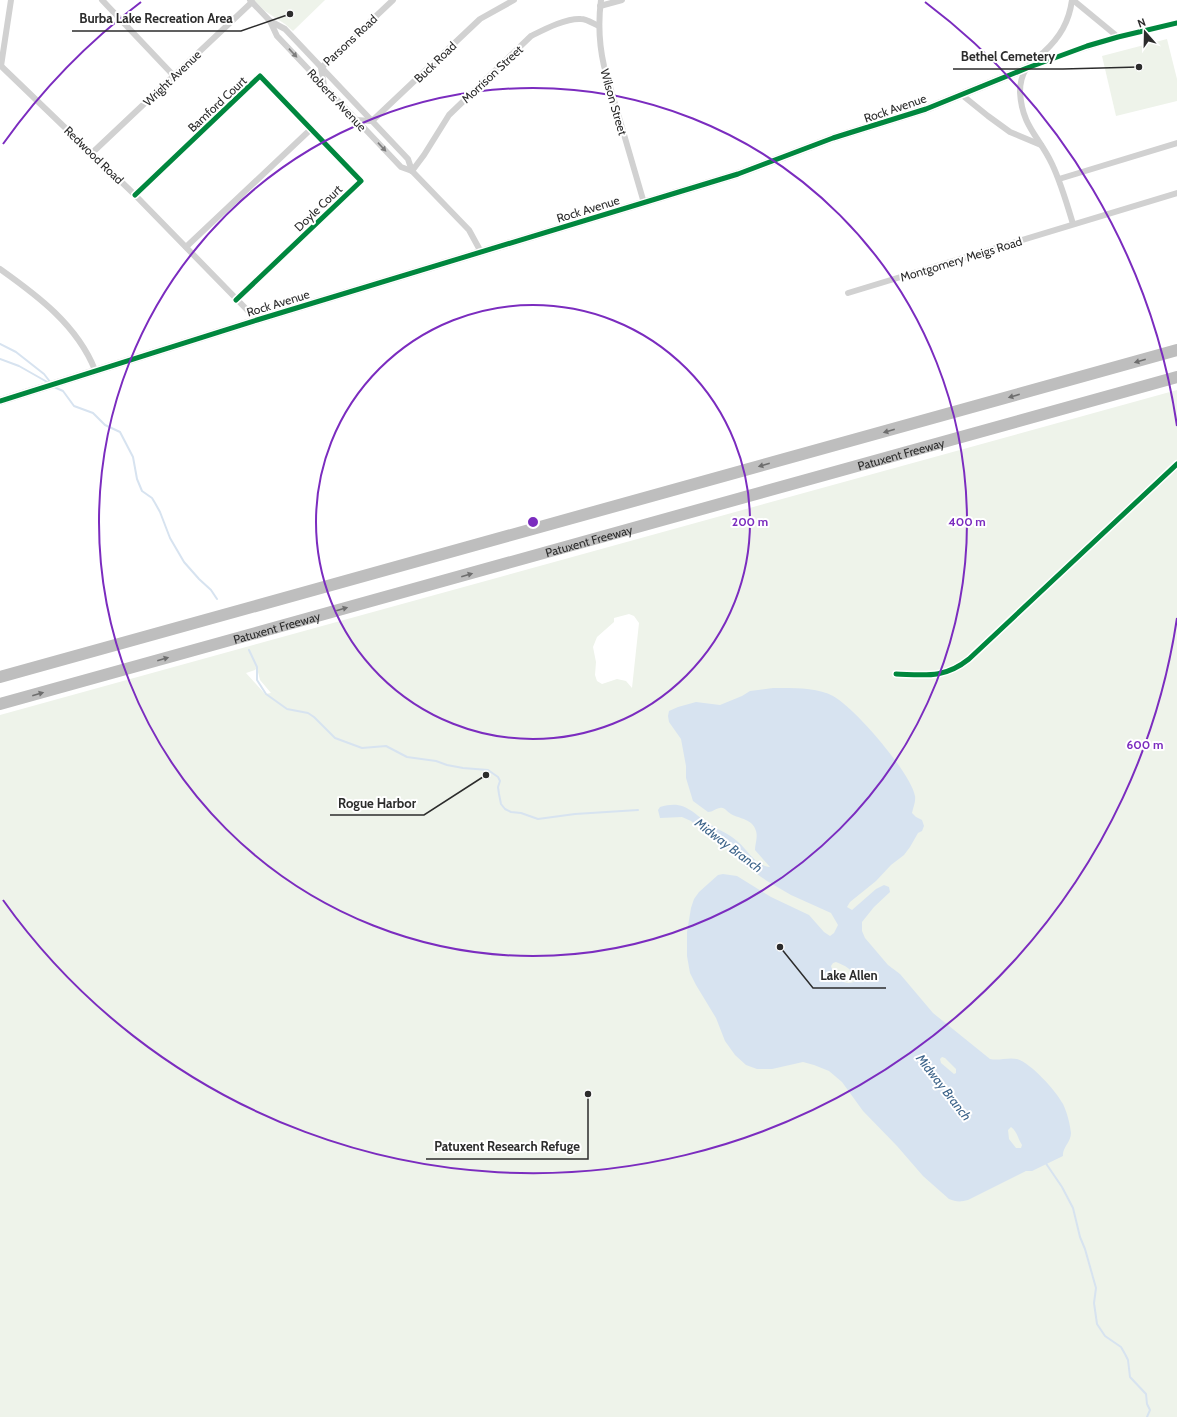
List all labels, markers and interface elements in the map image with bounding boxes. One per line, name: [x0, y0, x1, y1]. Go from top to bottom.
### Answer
callout: Burba Lake Recreation Area: [72, 6, 241, 31]
text: Burba Lake Recreation Area: [79, 10, 233, 26]
street label: Parsons Road: [320, 11, 380, 69]
north arrow: [1125, 12, 1165, 52]
text: N: [1136, 15, 1148, 31]
street label: Buck Road: [411, 38, 459, 86]
street label: Morrison Street: [458, 42, 526, 106]
callout: Bethel Cemetery: [953, 44, 1063, 69]
street label: Wright Avenue: [140, 47, 204, 109]
one-way arrow: [288, 47, 297, 58]
text: Bethel Cemetery: [961, 48, 1055, 64]
street label: Roberts Avenue: [304, 66, 370, 134]
street label: Wilson Street: [597, 67, 631, 137]
street label: Bamford Court: [185, 73, 249, 135]
street label: Rock Avenue: [862, 90, 928, 126]
street label: Redwood Road: [61, 123, 127, 187]
one-way arrow: [377, 142, 387, 152]
street label: Doyle Court: [291, 182, 345, 234]
street label: Rock Avenue: [555, 192, 621, 226]
street label: Montgomery Meigs Road: [898, 233, 1024, 285]
street label: Rock Avenue: [245, 286, 311, 320]
one-way arrow: [1133, 358, 1145, 364]
one-way arrow: [1008, 393, 1020, 399]
one-way arrow: [883, 428, 895, 434]
street label: Patuxent Freeway: [856, 434, 946, 473]
one-way arrow: [757, 463, 770, 469]
text: 200 m: [732, 514, 768, 529]
text: 400 m: [948, 514, 986, 529]
centre of rings: [526, 515, 540, 529]
street label: Patuxent Freeway: [544, 521, 634, 560]
one-way arrow: [462, 572, 474, 578]
one-way arrow: [336, 606, 348, 612]
street label: Patuxent Freeway: [231, 608, 322, 646]
one-way arrow: [157, 656, 169, 662]
one-way arrow: [32, 691, 44, 697]
text: 600 m: [1127, 737, 1163, 752]
callout: Rogue Harbor: [330, 790, 424, 815]
text: Rogue Harbor: [338, 795, 417, 811]
water label: Midway Branch: [691, 814, 766, 876]
callout: Lake Allen: [813, 963, 886, 988]
text: Lake Allen: [820, 967, 878, 983]
water label: Midway Branch: [912, 1050, 975, 1124]
callout: Patuxent Research Refuge: [426, 1134, 588, 1159]
text: Patuxent Research Refuge: [434, 1138, 580, 1154]

